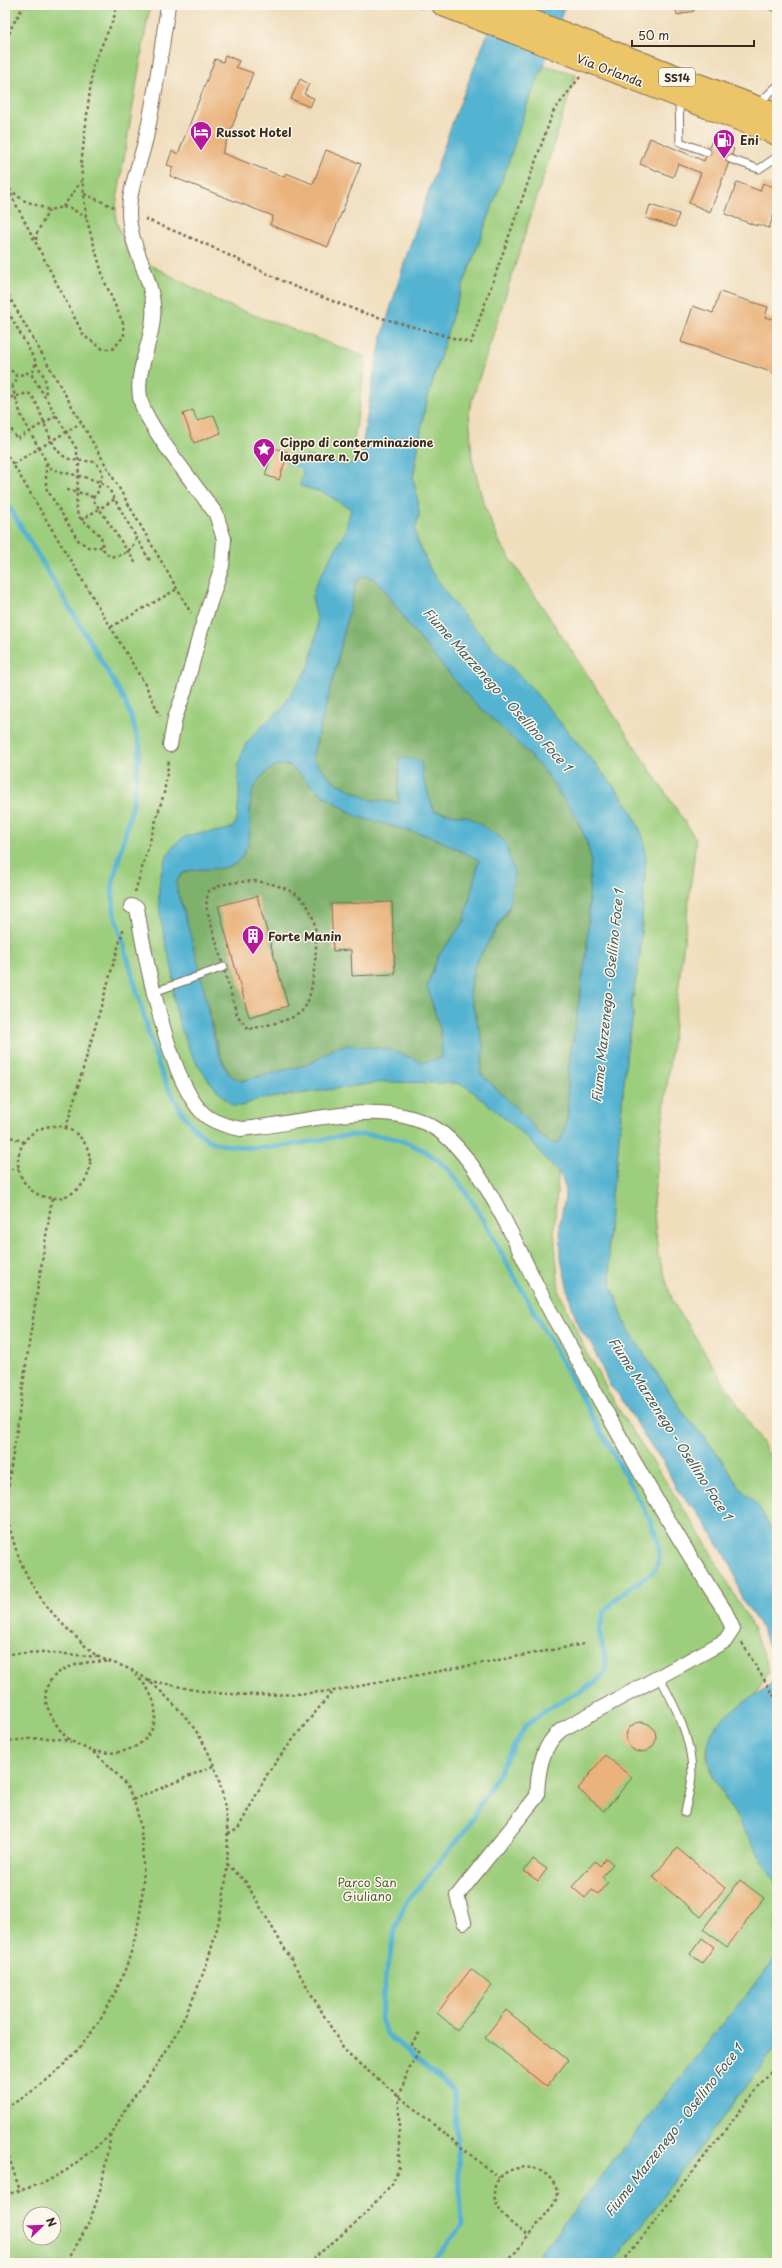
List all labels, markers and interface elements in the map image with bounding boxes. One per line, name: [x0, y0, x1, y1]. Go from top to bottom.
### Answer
scale bar: [632, 22, 754, 48]
text: 50 m: [638, 26, 669, 44]
street label: Via Orlanda: [574, 49, 647, 91]
road number: SS14: [659, 68, 695, 86]
hotel icon: Russot Hotel: [188, 119, 214, 152]
place label: Russot Hotel: [216, 123, 291, 141]
fuel station icon: Eni: [711, 127, 737, 160]
place label: Eni: [740, 131, 759, 149]
place label: Cippo di conterminazione lagunare n. 70: [280, 433, 434, 465]
place icon: Cippo di conterminazione lagunare n. 70: [251, 436, 277, 469]
water label: Fiume Marzenego - Osellino Foce 1: [419, 603, 578, 777]
water label: Fiume Marzenego - Osellino Foce 1: [586, 886, 628, 1103]
building icon: Forte Manin: [240, 923, 266, 956]
place label: Forte Manin: [268, 927, 342, 945]
water label: Fiume Marzenego - Osellino Foce 1: [605, 1333, 738, 1525]
park label: Parco San Giuliano: [337, 1873, 397, 1905]
water label: Fiume Marzenego - Osellino Foce 1: [600, 2038, 748, 2220]
north arrow: [22, 2206, 62, 2246]
text: N: [42, 2215, 61, 2229]

